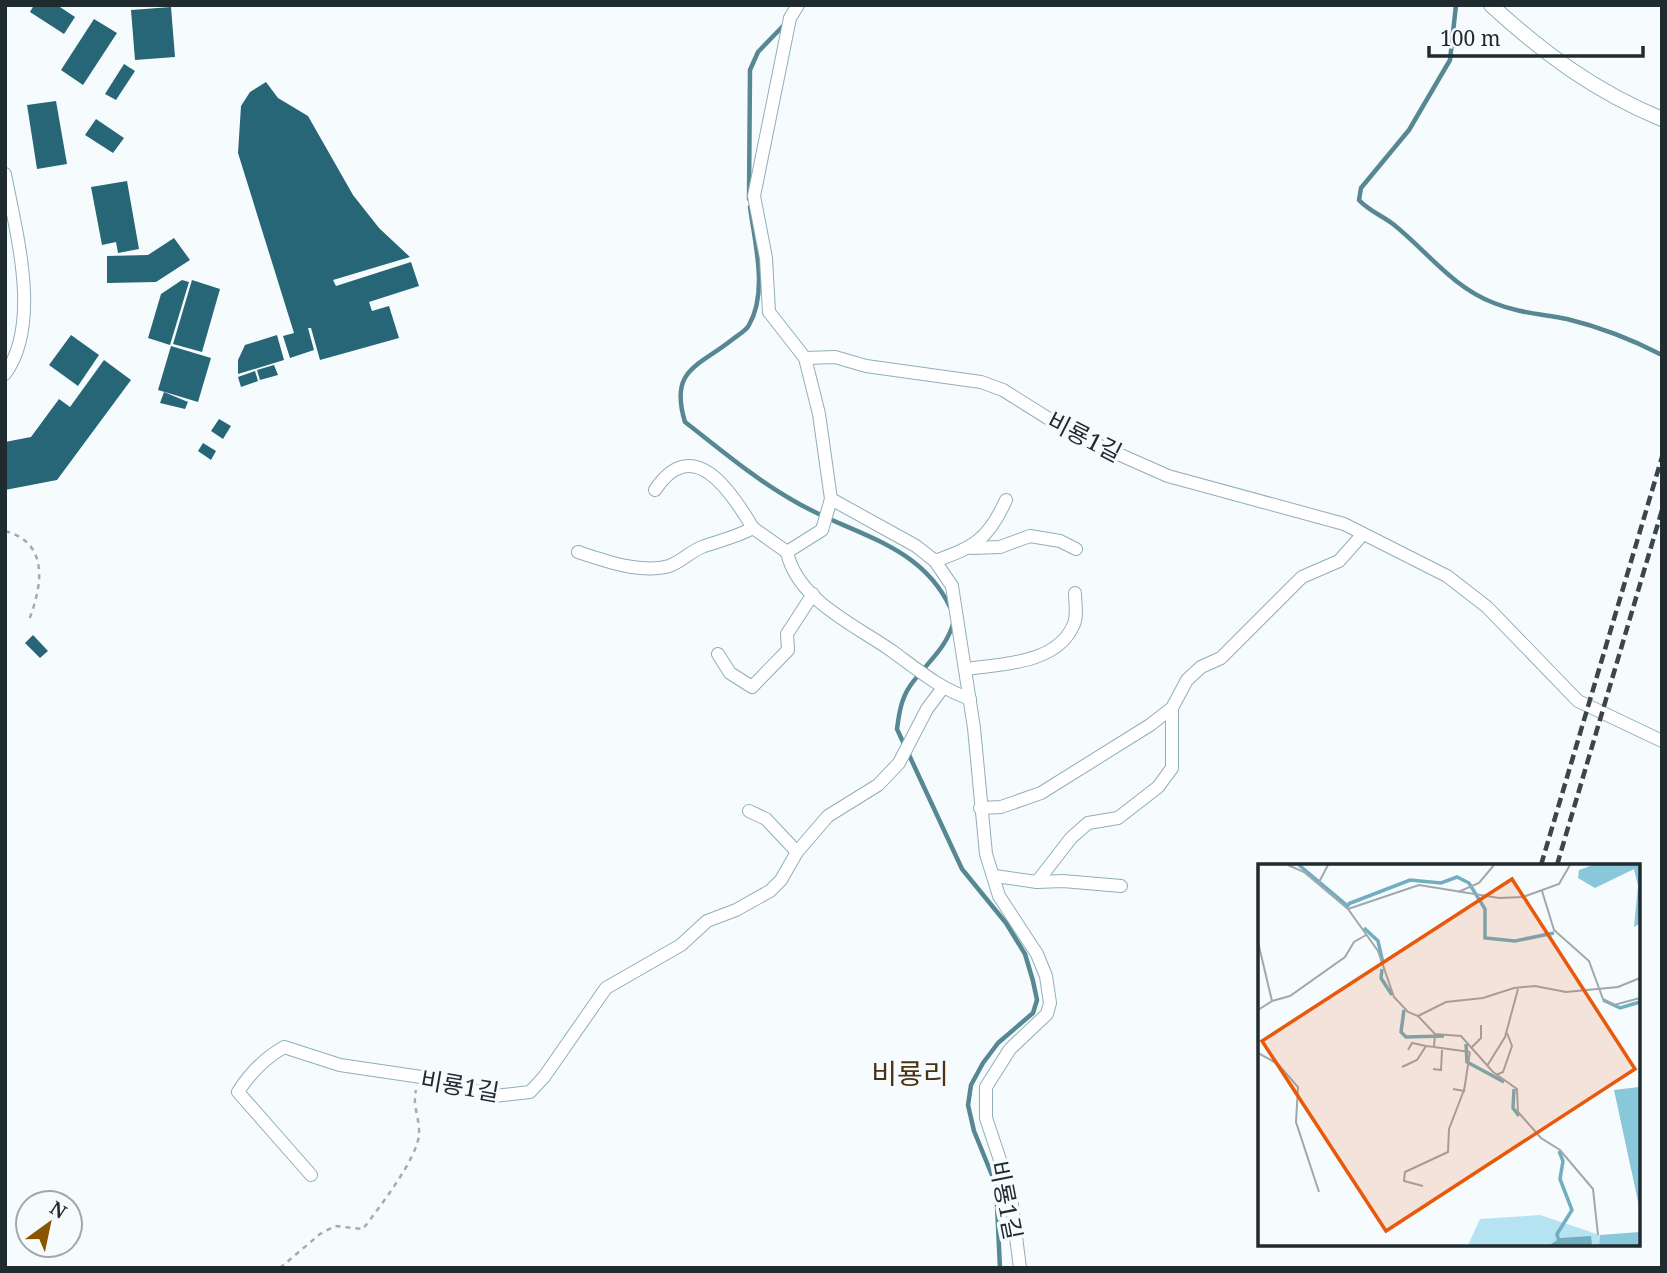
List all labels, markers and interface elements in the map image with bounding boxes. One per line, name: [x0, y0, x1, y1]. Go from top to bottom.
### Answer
scale bar: [1429, 14, 1642, 58]
text: 100 m: [1440, 24, 1501, 52]
street label: 비룡1길: [1042, 403, 1128, 469]
inset map: [1258, 864, 1639, 1245]
district label: 비룡리: [871, 1054, 949, 1092]
street label: 비룡1길: [418, 1062, 502, 1108]
street label: 비룡1길: [983, 1158, 1031, 1242]
north arrow: [14, 1189, 84, 1259]
text: N: [45, 1195, 72, 1225]

